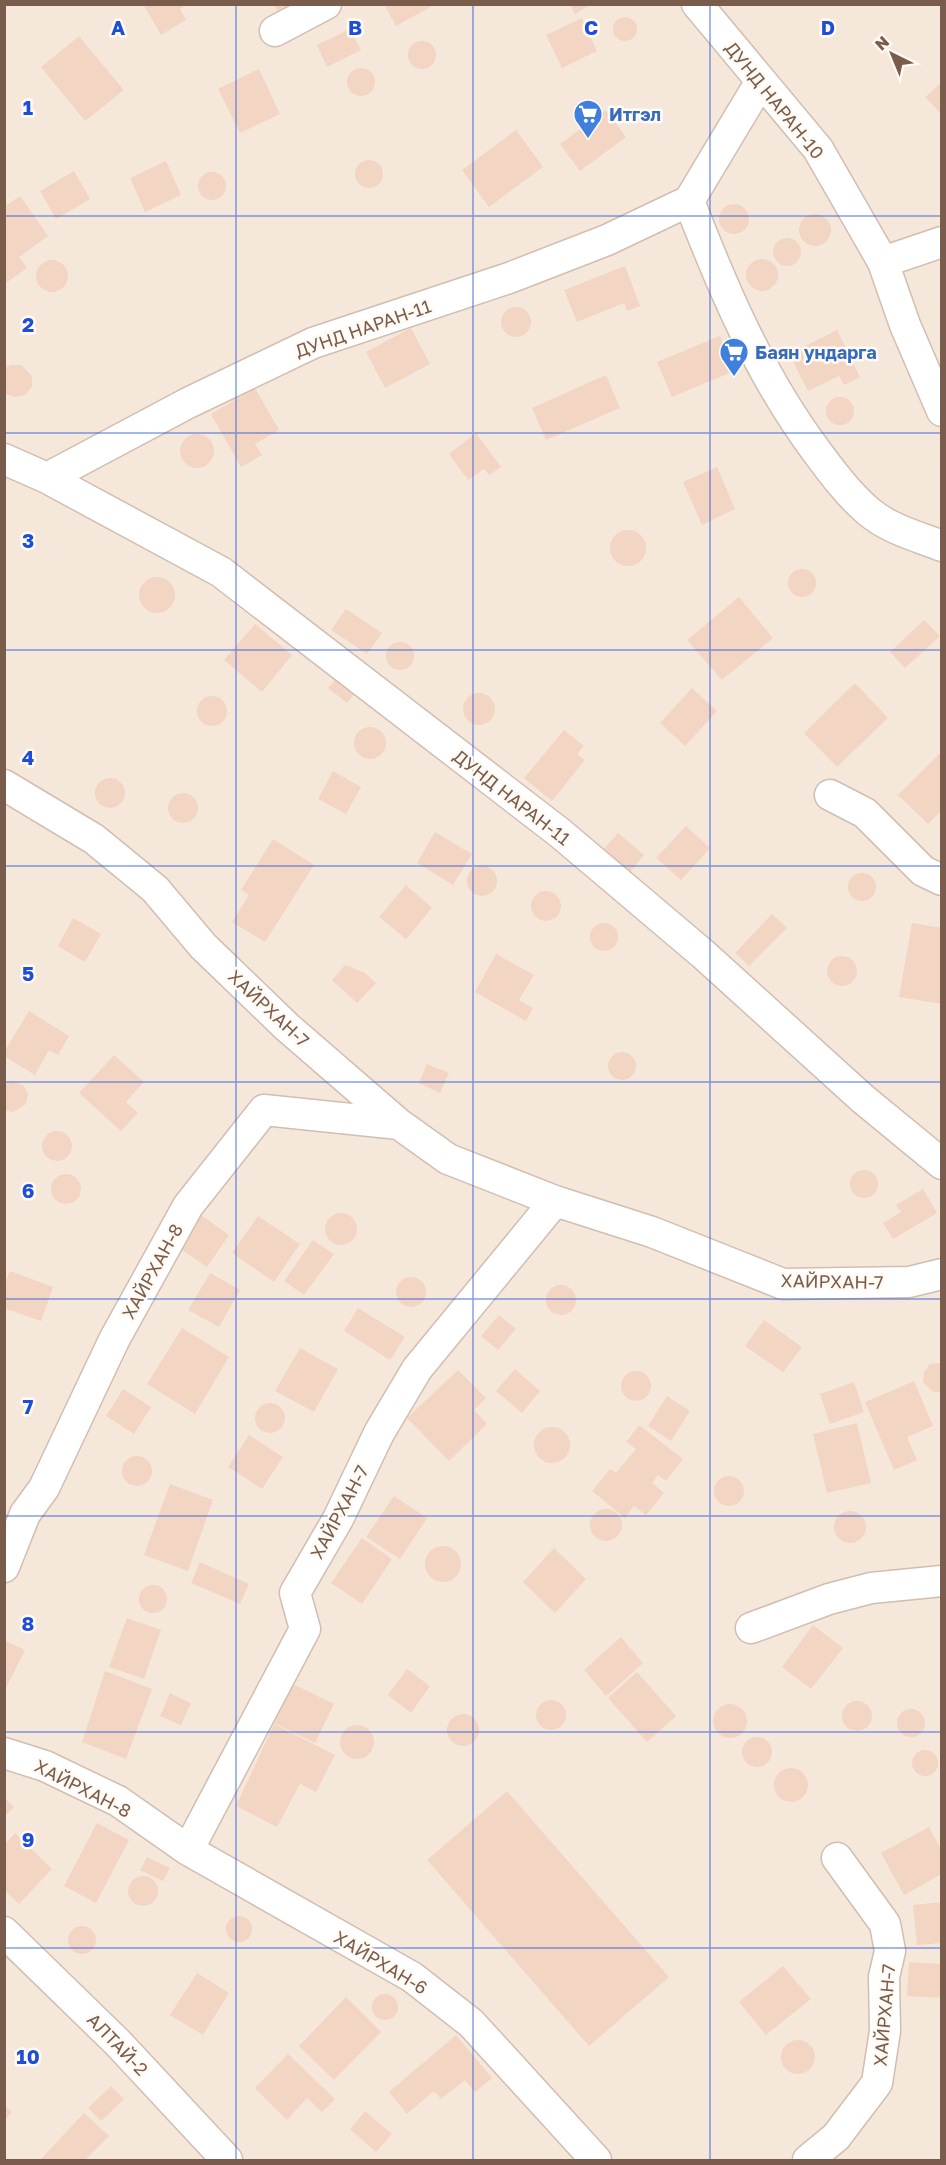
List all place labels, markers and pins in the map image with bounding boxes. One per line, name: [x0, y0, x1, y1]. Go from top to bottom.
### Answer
supermarket icon: Итгэл: [572, 98, 604, 140]
place label: Итгэл: [609, 103, 661, 125]
supermarket icon: Баян ундарга: [718, 336, 750, 378]
place label: Баян ундарга: [755, 341, 877, 363]

